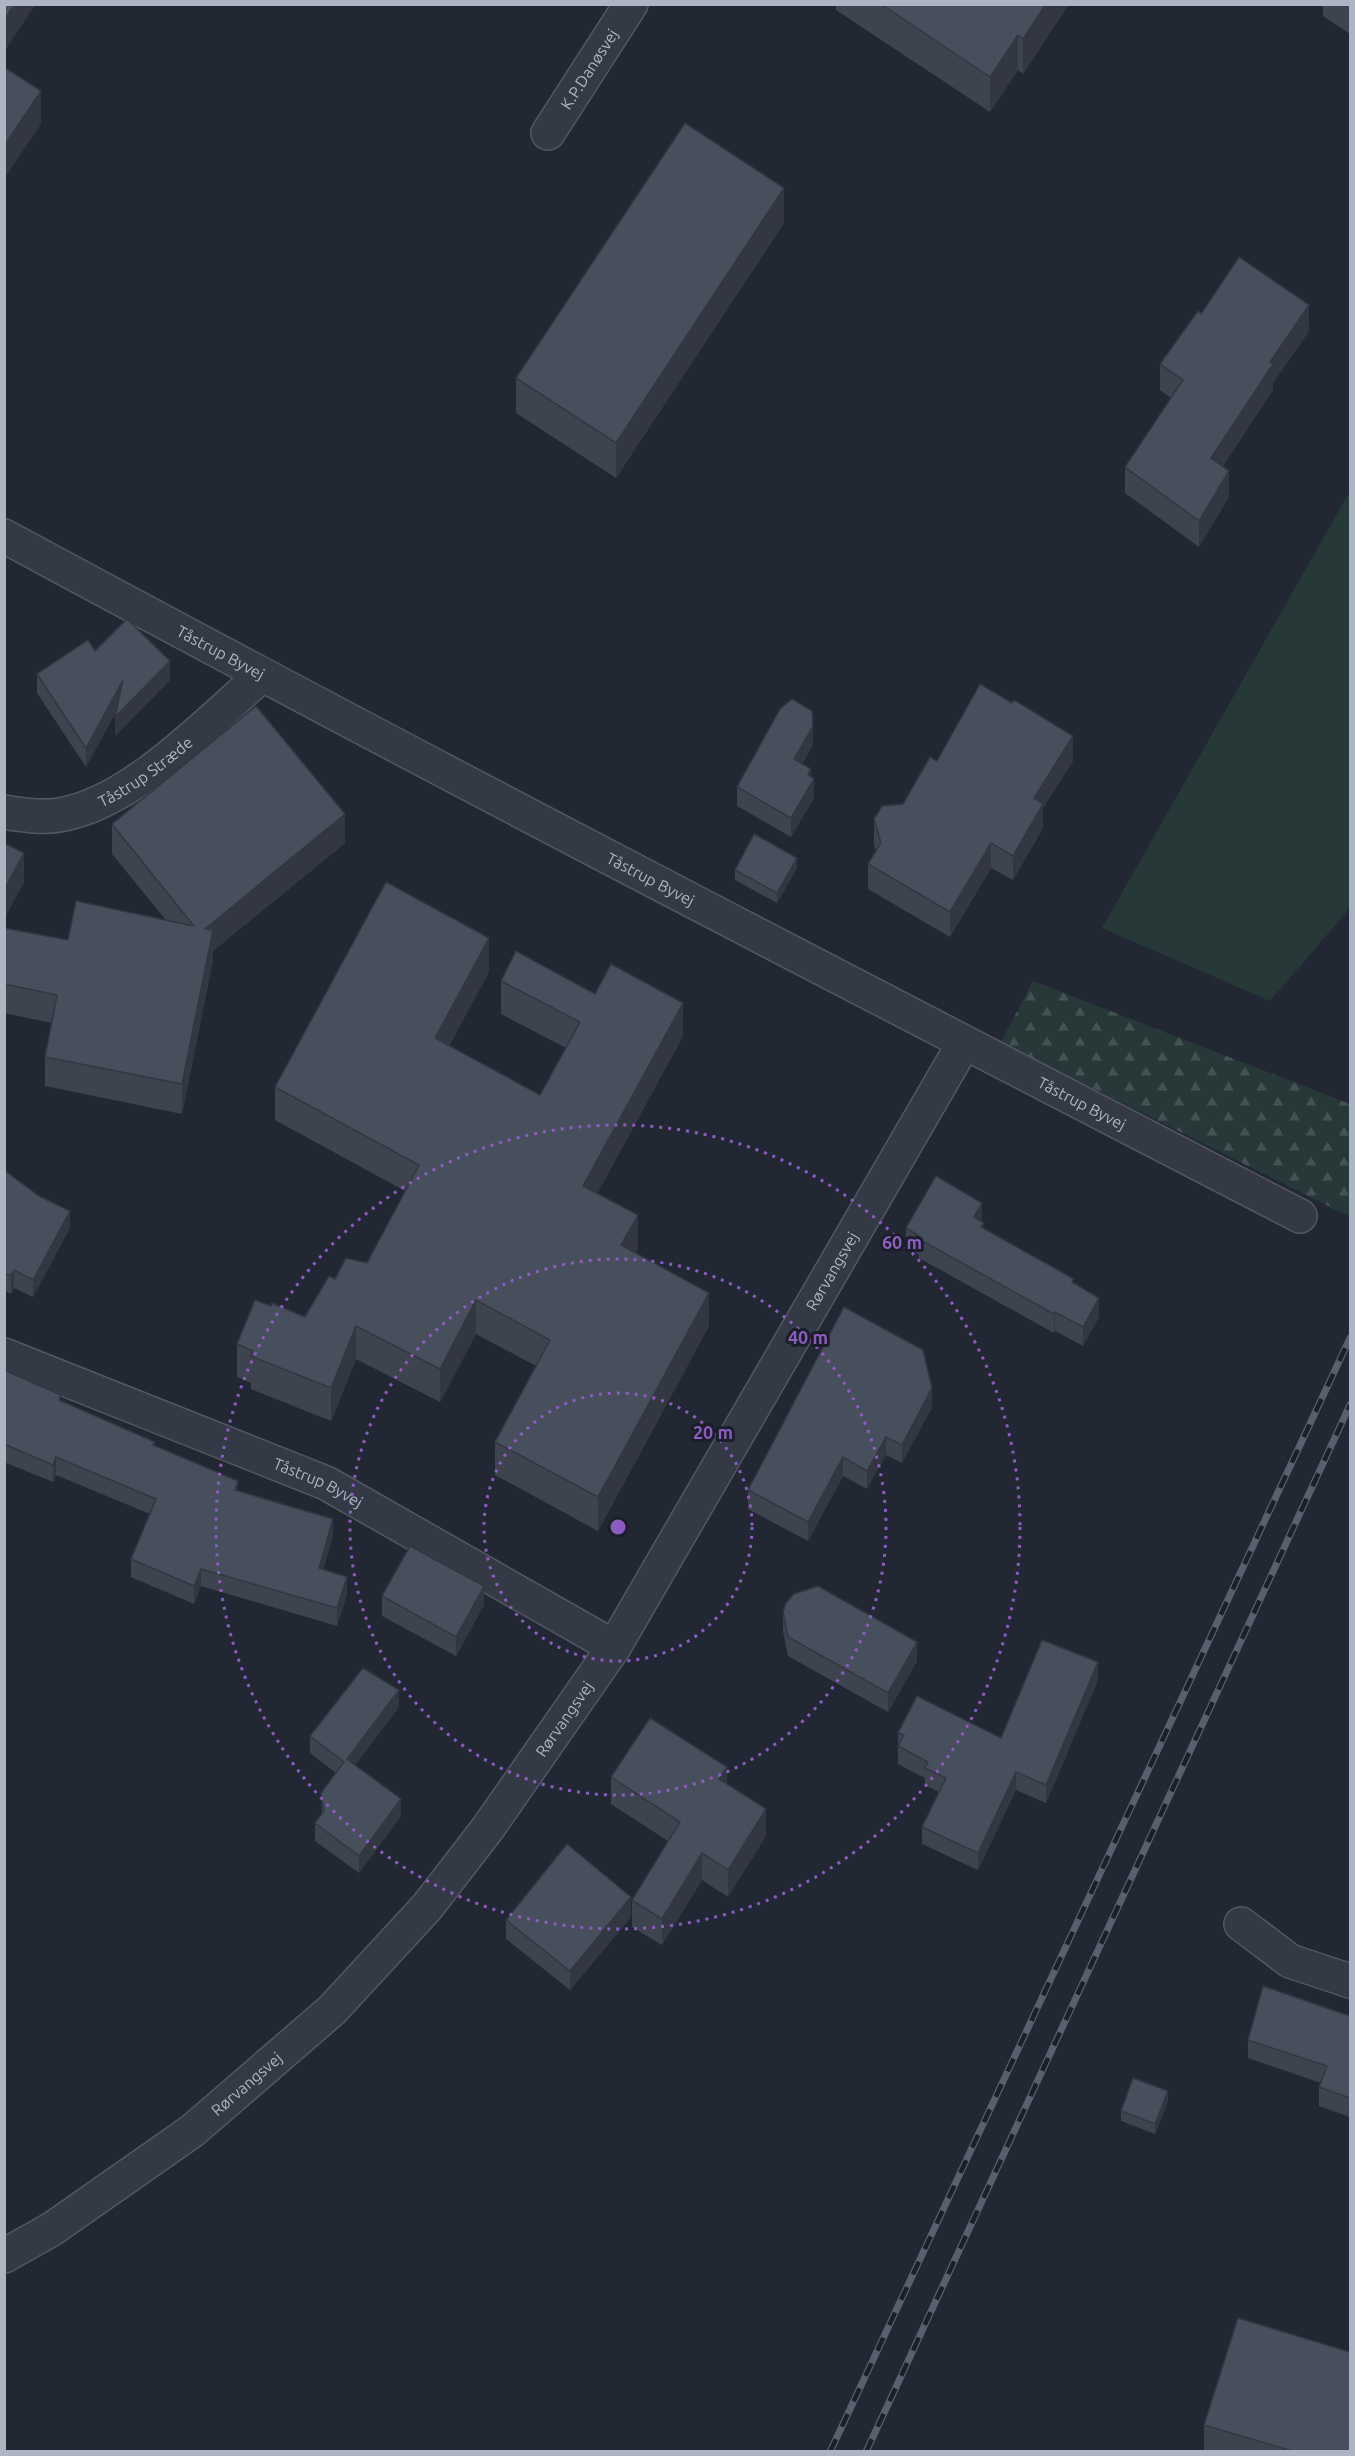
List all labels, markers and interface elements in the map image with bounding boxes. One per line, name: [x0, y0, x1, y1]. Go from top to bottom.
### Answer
street label: K.P.Danøsvej: [557, 26, 622, 113]
street label: Tåstrup Byvej: [174, 622, 268, 683]
street label: Tåstrup Stræde: [95, 733, 196, 810]
street label: Tåstrup Byvej: [604, 849, 698, 909]
street label: Tåstrup Byvej: [1035, 1073, 1129, 1133]
street label: Rørvangsvej: [802, 1229, 862, 1313]
text: 60 m: [882, 1232, 922, 1252]
text: 40 m: [788, 1327, 828, 1347]
text: 20 m: [693, 1422, 733, 1442]
street label: Tåstrup Byvej: [271, 1454, 366, 1511]
centre of rings: [608, 1517, 628, 1537]
street label: Rørvangsvej: [532, 1678, 596, 1760]
street label: Rørvangsvej: [207, 2048, 286, 2119]

